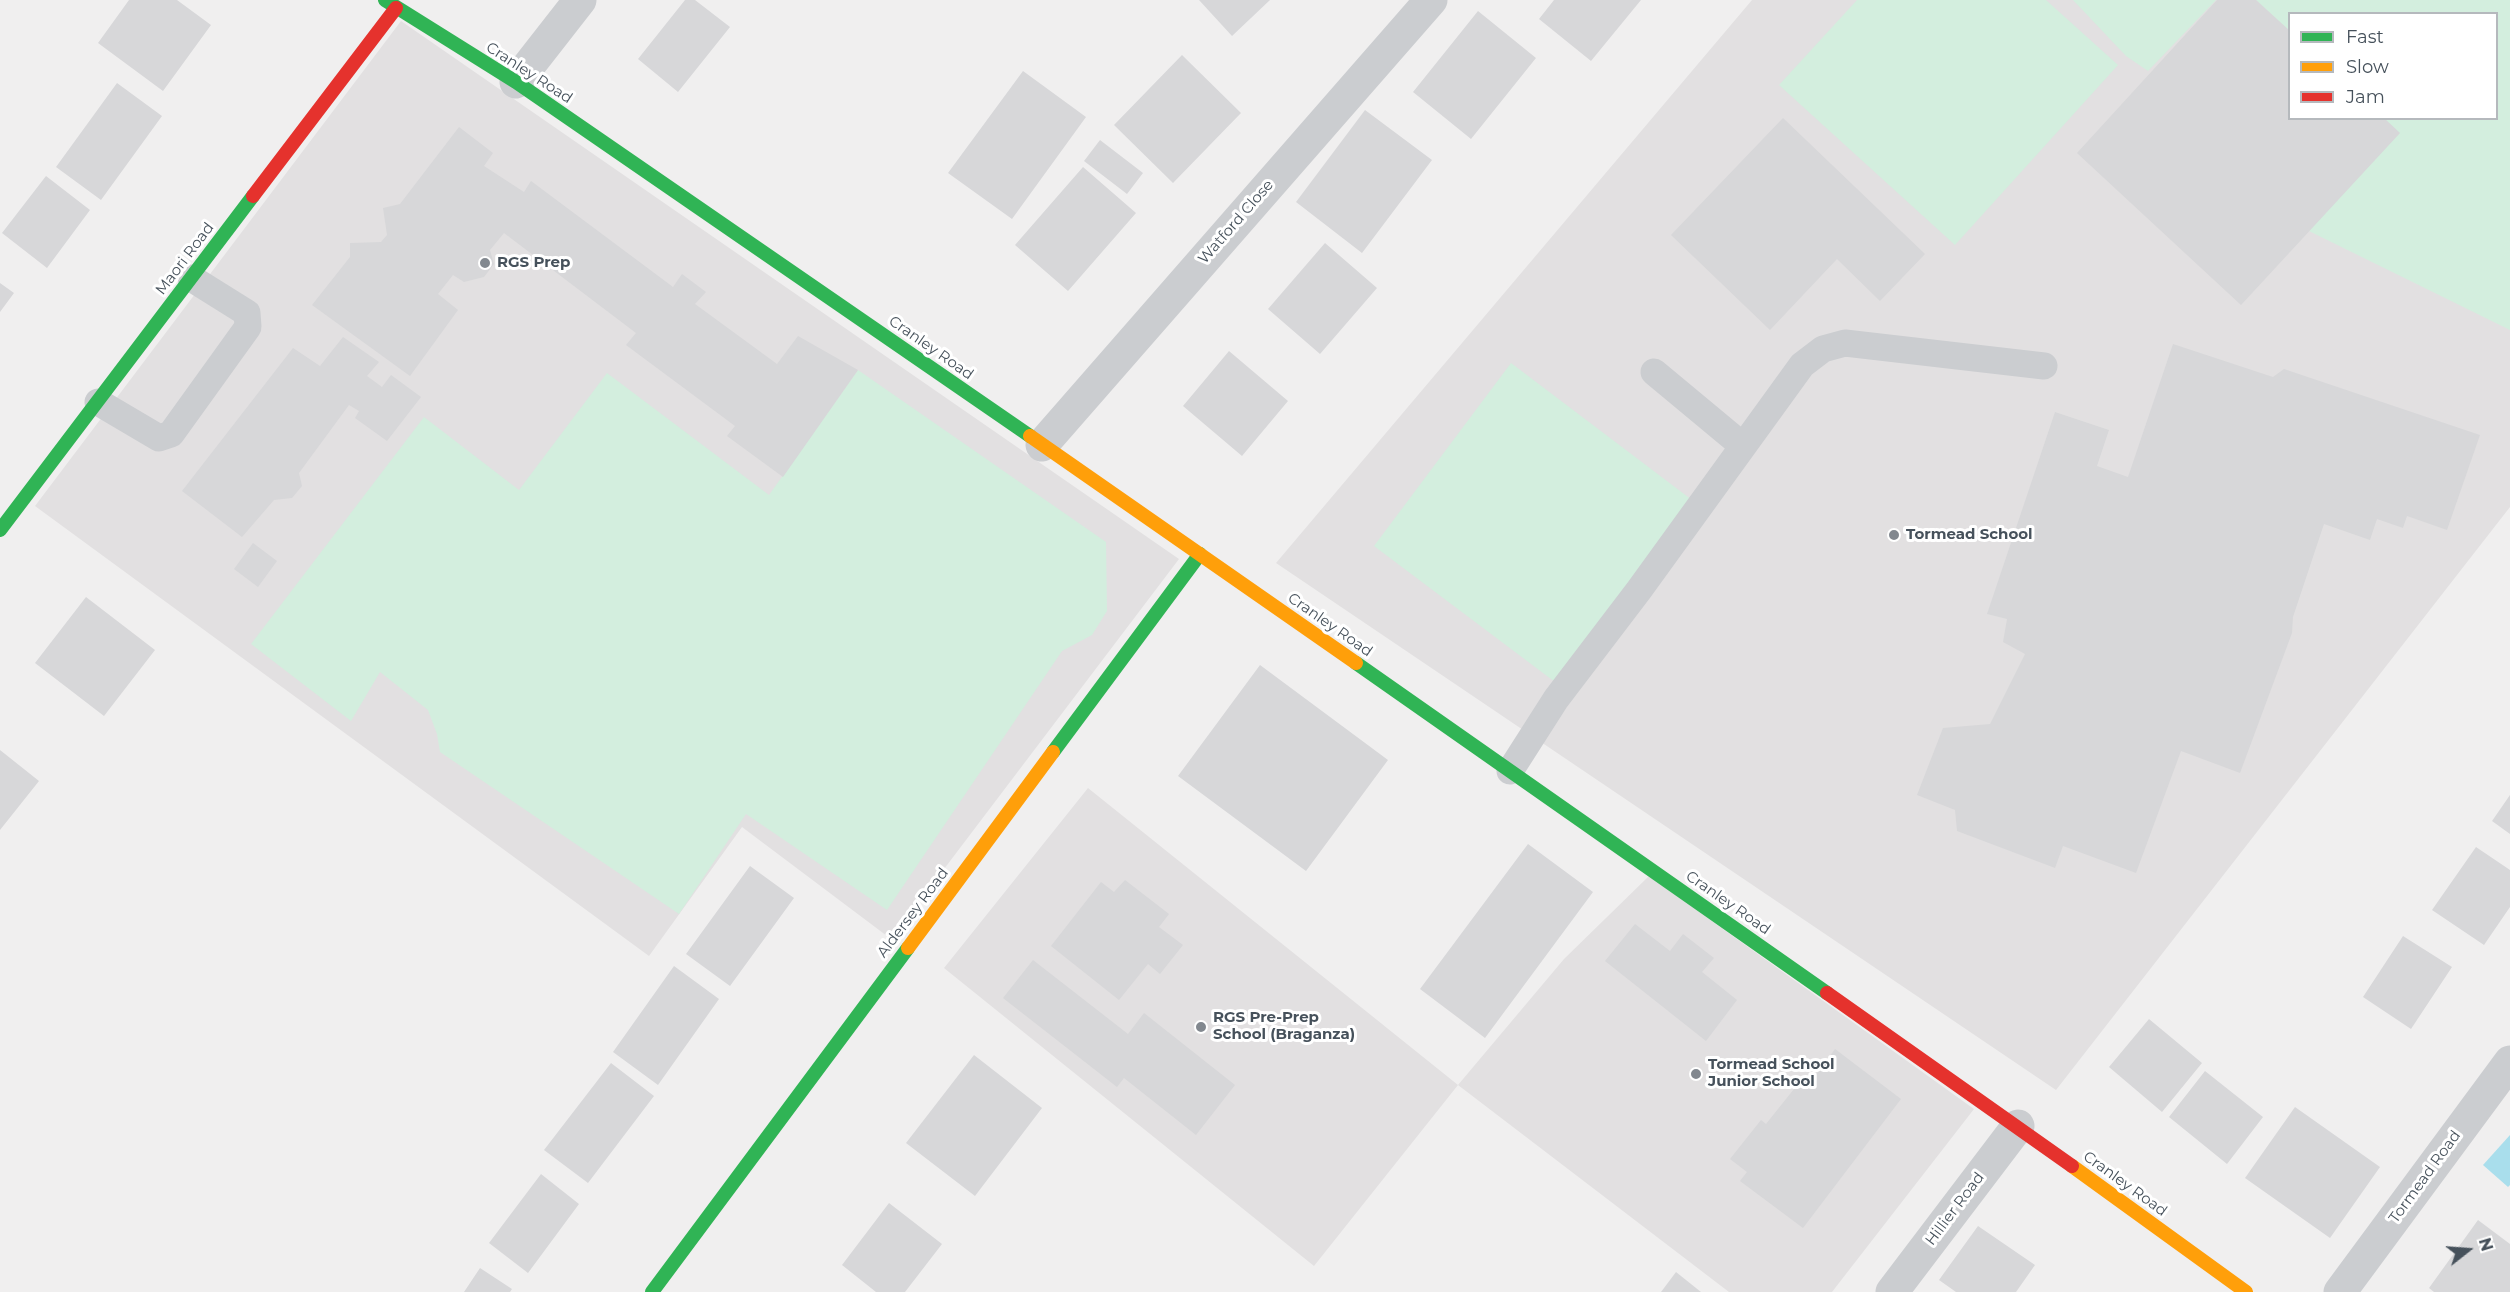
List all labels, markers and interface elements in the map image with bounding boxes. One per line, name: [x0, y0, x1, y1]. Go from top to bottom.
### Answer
legend: [2288, 12, 2498, 120]
text: Fast: [2346, 26, 2384, 48]
street label: Cranley Road: [482, 38, 576, 108]
text: Slow: [2346, 56, 2389, 78]
text: Jam: [2346, 86, 2385, 108]
street label: Watford Close: [1195, 176, 1277, 268]
street label: Maori Road: [152, 219, 218, 299]
place label: RGS Prep: [497, 254, 570, 272]
marker: RGS Prep: [478, 256, 492, 270]
street label: Cranley Road: [885, 312, 977, 384]
place label: Tormead School: [1906, 526, 2033, 544]
marker: Tormead School: [1887, 528, 1901, 542]
street label: Cranley Road: [1284, 589, 1376, 661]
street label: Aldersey Road: [873, 865, 953, 961]
street label: Cranley Road: [1682, 867, 1774, 939]
place label: RGS Pre-Prep School (Braganza): [1213, 1009, 1355, 1044]
marker: RGS Pre-Prep School (Braganza): [1194, 1020, 1208, 1034]
place label: Tormead School Junior School: [1708, 1056, 1835, 1091]
marker: Tormead School Junior School: [1689, 1067, 1703, 1081]
street label: Tormead Road: [2385, 1127, 2465, 1227]
street label: Cranley Road: [2080, 1148, 2170, 1220]
street label: Hillier Road: [1922, 1169, 1988, 1249]
north arrow: [2438, 1220, 2498, 1280]
text: N: [2475, 1236, 2497, 1254]

